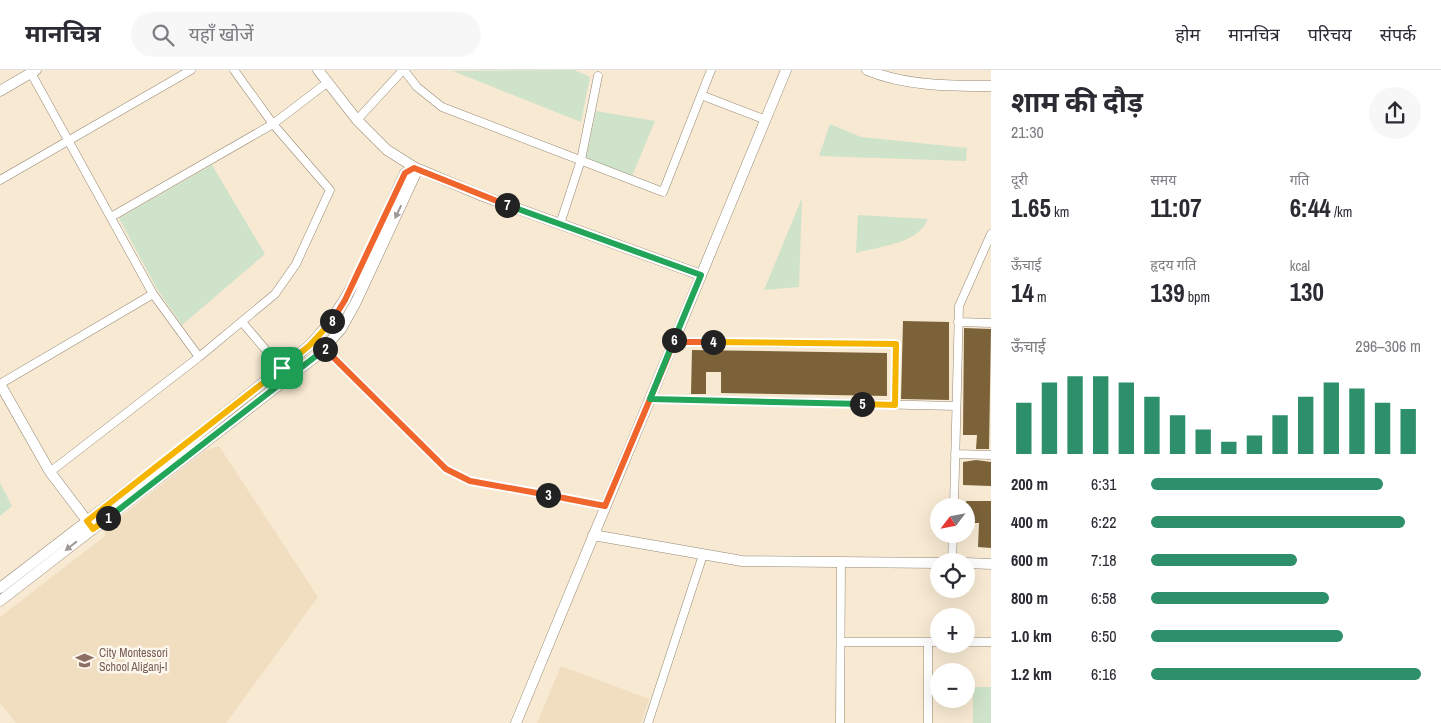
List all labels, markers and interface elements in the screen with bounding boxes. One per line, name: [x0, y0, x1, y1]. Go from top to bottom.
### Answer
search box: [131, 12, 481, 57]
text: मानचित्र: [25, 17, 101, 49]
icon: search: [149, 21, 177, 49]
text: यहाँ खोजें: [189, 21, 254, 47]
text: होम: [1175, 22, 1200, 47]
text: मानचित्र: [1228, 22, 1280, 47]
text: परिचय: [1308, 22, 1352, 47]
text: संपर्क: [1380, 22, 1416, 47]
text: शाम की दौड़: [1011, 83, 1143, 121]
button: share: [1369, 87, 1421, 139]
text: 21:30: [1011, 121, 1044, 143]
text: दूरी: [1011, 171, 1028, 189]
text: समय: [1150, 171, 1176, 189]
text: गति: [1290, 171, 1309, 189]
text: 1.65: [1011, 191, 1051, 225]
text: 11:07: [1150, 191, 1202, 225]
text: 6:44: [1290, 191, 1331, 225]
pin: 7: [494, 192, 520, 218]
text: 7: [504, 196, 511, 214]
text: km: [1051, 203, 1069, 221]
text: /km: [1331, 203, 1352, 221]
one-way arrow: [394, 205, 402, 219]
text: ऊँचाई: [1011, 256, 1041, 274]
text: हृदय गति: [1150, 256, 1196, 274]
text: kcal: [1290, 257, 1310, 275]
text: 130: [1290, 275, 1324, 309]
text: 14: [1011, 276, 1034, 310]
text: 139: [1150, 276, 1185, 310]
text: m: [1034, 288, 1047, 306]
text: bpm: [1185, 288, 1210, 306]
pin: 8: [320, 308, 344, 334]
text: 8: [329, 312, 336, 330]
pin: 6: [662, 328, 686, 352]
pin: 4: [700, 330, 726, 354]
text: 6: [671, 331, 678, 349]
text: 4: [710, 333, 717, 351]
text: ऊँचाई: [1011, 335, 1046, 357]
text: 296–306 m: [1355, 335, 1421, 357]
pin: 2: [312, 336, 338, 362]
text: 2: [322, 340, 329, 358]
pin: [261, 347, 303, 389]
icon: arrive: [268, 354, 296, 382]
pin: 5: [850, 392, 874, 416]
text: 5: [859, 395, 866, 413]
text: 200 m: [1011, 473, 1048, 495]
text: 6:31: [1091, 473, 1117, 495]
pin: 3: [536, 482, 560, 508]
text: 3: [545, 486, 552, 504]
north arrow: [930, 498, 975, 542]
map controls: [930, 498, 975, 708]
pin: 1: [96, 506, 120, 530]
text: 1: [105, 509, 112, 527]
text: 400 m: [1011, 511, 1048, 533]
text: 6:22: [1091, 511, 1117, 533]
one-way arrow: [65, 541, 78, 552]
text: 600 m: [1011, 549, 1048, 571]
text: 7:18: [1091, 549, 1117, 571]
button: locate: [930, 553, 975, 598]
text: 800 m: [1011, 587, 1048, 609]
text: 6:58: [1091, 587, 1117, 609]
button: +: [930, 608, 975, 653]
text: 1.0 km: [1011, 625, 1052, 647]
text: 6:50: [1091, 625, 1117, 647]
place label: City Montessori School Aliganj-I: [99, 645, 168, 675]
school or university icon: City Montessori School Aliganj-I: [75, 650, 95, 670]
button: −: [930, 663, 975, 708]
text: 1.2 km: [1011, 663, 1052, 685]
text: 6:16: [1091, 663, 1117, 685]

